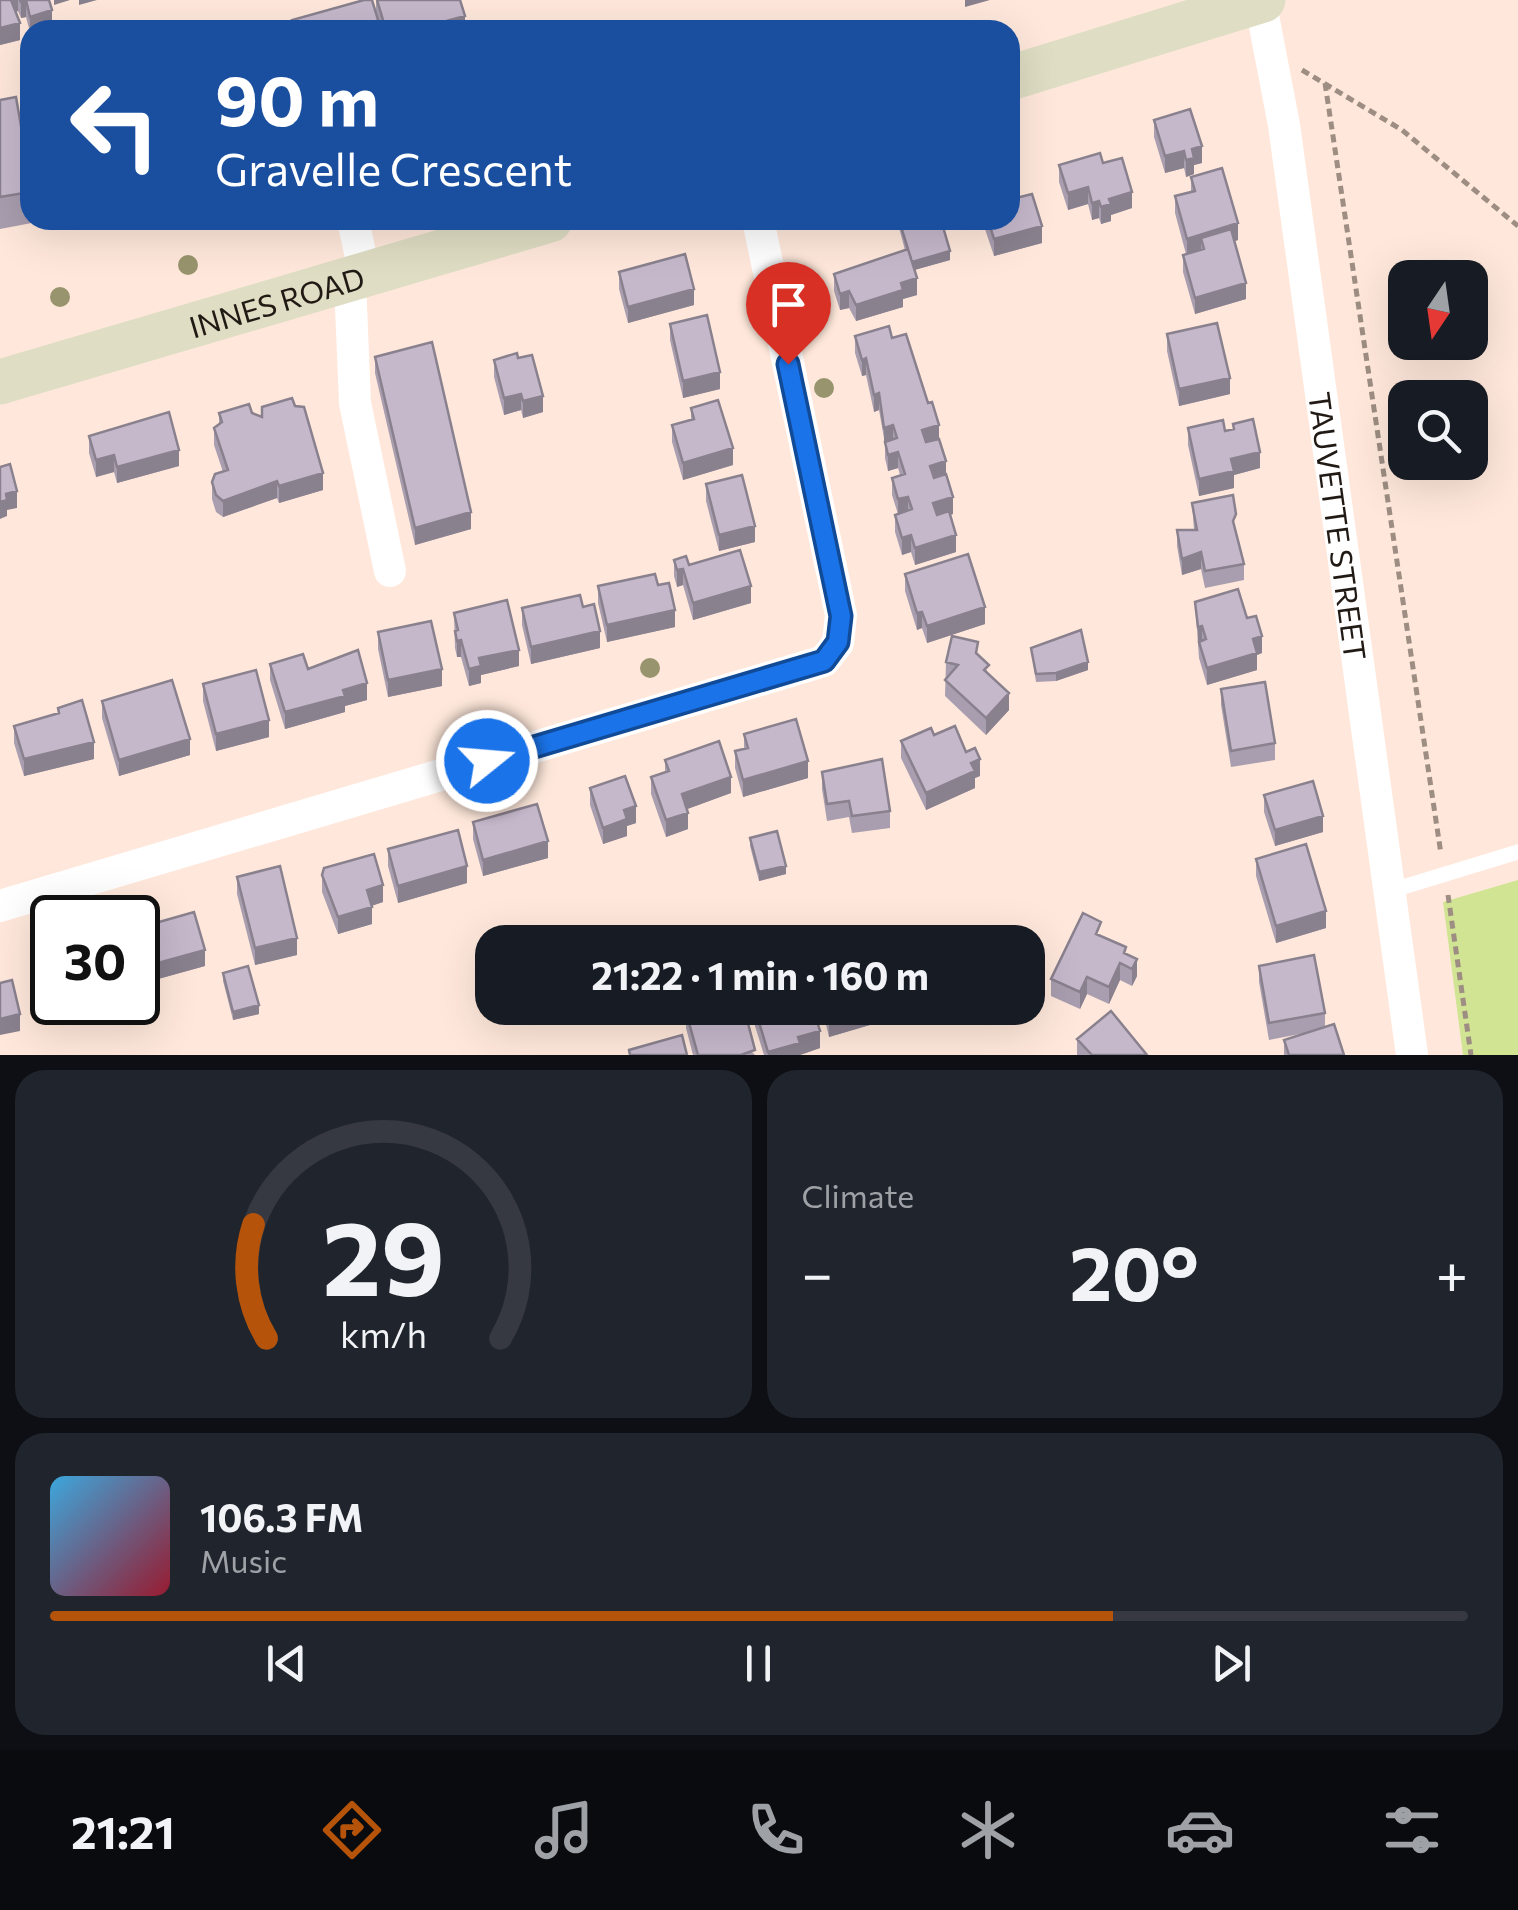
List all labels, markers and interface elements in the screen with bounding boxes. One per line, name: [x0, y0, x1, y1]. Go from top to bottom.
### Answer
text: 90 m: [215, 55, 379, 140]
icon: left: [50, 60, 180, 190]
text: Gravelle Crescent: [215, 140, 572, 195]
street label: INNES ROAD: [184, 257, 368, 344]
north arrow: [1388, 260, 1488, 360]
map controls: [1388, 260, 1488, 480]
pin: [746, 262, 831, 365]
icon: arrive: [761, 277, 816, 332]
button: search: [1388, 380, 1488, 480]
street label: TAUVETTE STREET: [1302, 390, 1376, 662]
position arrow: [435, 709, 539, 813]
speed limit sign: 30: [30, 895, 160, 1025]
text: 21:22 · 1 min · 160 m: [591, 951, 929, 998]
text: Climate: [802, 1175, 914, 1215]
text: 29: [322, 1190, 445, 1317]
text: 20°: [1069, 1225, 1199, 1316]
text: −: [802, 1238, 833, 1305]
text: +: [1436, 1238, 1468, 1305]
text: km/h: [340, 1312, 427, 1355]
text: 106.3 FM: [200, 1493, 363, 1540]
text: Music: [200, 1540, 287, 1580]
icon: previous: [259, 1636, 314, 1691]
icon: pause: [731, 1636, 786, 1691]
icon: next: [1204, 1636, 1259, 1691]
icon: directions: [317, 1795, 387, 1865]
icon: music: [529, 1795, 599, 1865]
icon: phone: [741, 1795, 811, 1865]
icon: climate: [953, 1795, 1023, 1865]
icon: car: [1165, 1795, 1235, 1865]
icon: filters: [1377, 1795, 1447, 1865]
text: 21:21: [71, 1803, 175, 1858]

